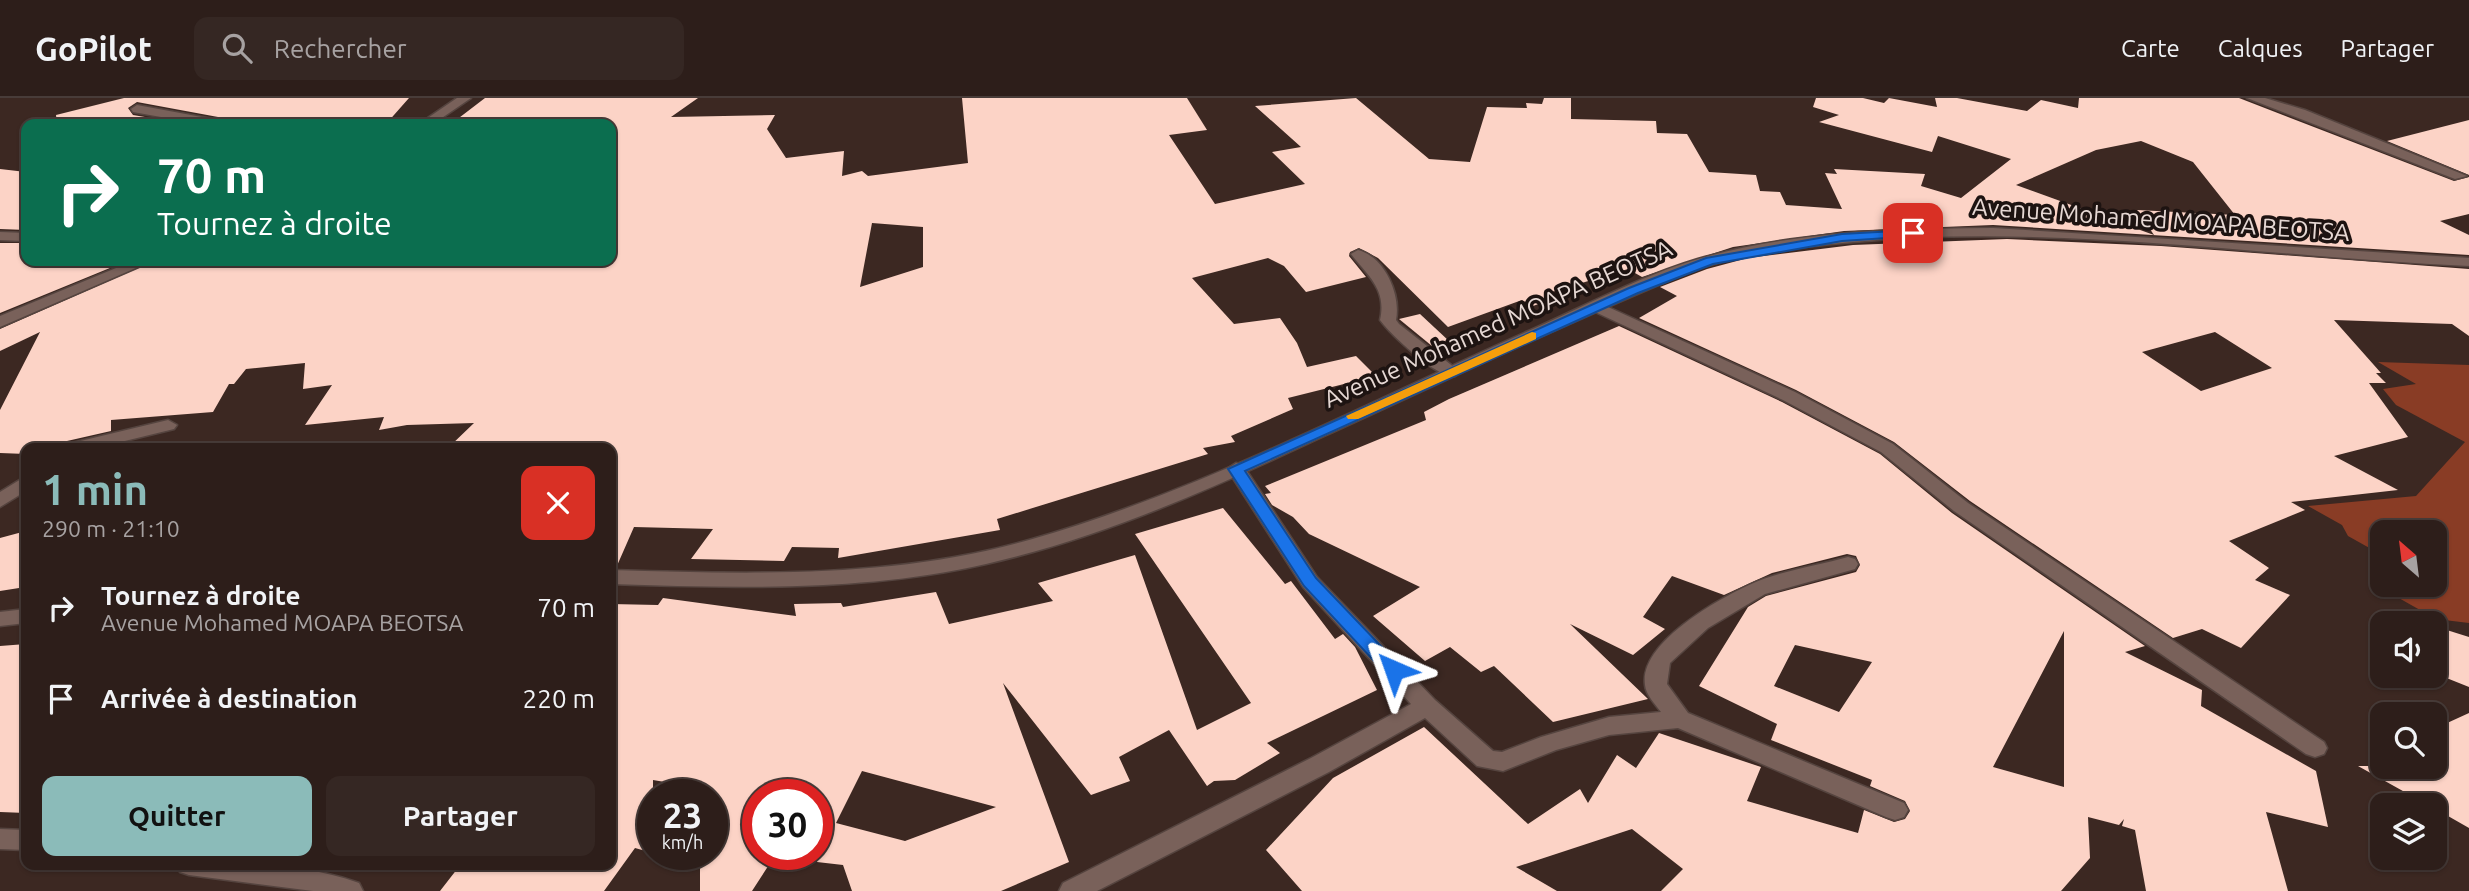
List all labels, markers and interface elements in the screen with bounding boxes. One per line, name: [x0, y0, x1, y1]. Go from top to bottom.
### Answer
search box: [194, 17, 684, 80]
icon: search: [218, 29, 256, 67]
text: GoPilot: [35, 30, 152, 67]
text: Rechercher: [274, 34, 407, 63]
text: Carte: [2121, 35, 2180, 62]
text: Calques: [2218, 35, 2303, 62]
text: Partager: [2341, 35, 2434, 62]
icon: right: [42, 147, 133, 238]
text: 70 m: [157, 147, 266, 202]
street label: Avenue Mohamed MOAPA BEOTSA: [1971, 193, 2351, 246]
pin: [1883, 203, 1943, 263]
text: Tournez à droite: [157, 205, 392, 241]
icon: arrive: [1894, 214, 1932, 252]
street label: Avenue Mohamed MOAPA BEOTSA: [1320, 234, 1676, 413]
text: 1 min: [42, 466, 148, 513]
button: close: [521, 466, 595, 540]
text: 290 m · 21:10: [42, 516, 180, 541]
north arrow: [2370, 520, 2446, 597]
map controls: [2370, 520, 2447, 870]
text: Tournez à droite: [101, 581, 300, 610]
icon: right: [42, 589, 80, 627]
text: 70 m: [537, 593, 595, 622]
text: Avenue Mohamed MOAPA BEOTSA: [101, 610, 463, 635]
button: sound: [2370, 611, 2447, 688]
position arrow: [1357, 633, 1431, 707]
icon: arrive: [42, 680, 80, 718]
text: Arrivée à destination: [101, 684, 357, 713]
text: 220 m: [523, 684, 595, 713]
button: search: [2370, 702, 2447, 779]
button: Quitter: [42, 776, 312, 856]
button: Partager: [326, 776, 595, 856]
speed limit sign: 30: [742, 779, 833, 870]
button: layers: [2370, 793, 2447, 870]
text: 23: [663, 795, 702, 835]
text: km/h: [662, 832, 703, 852]

